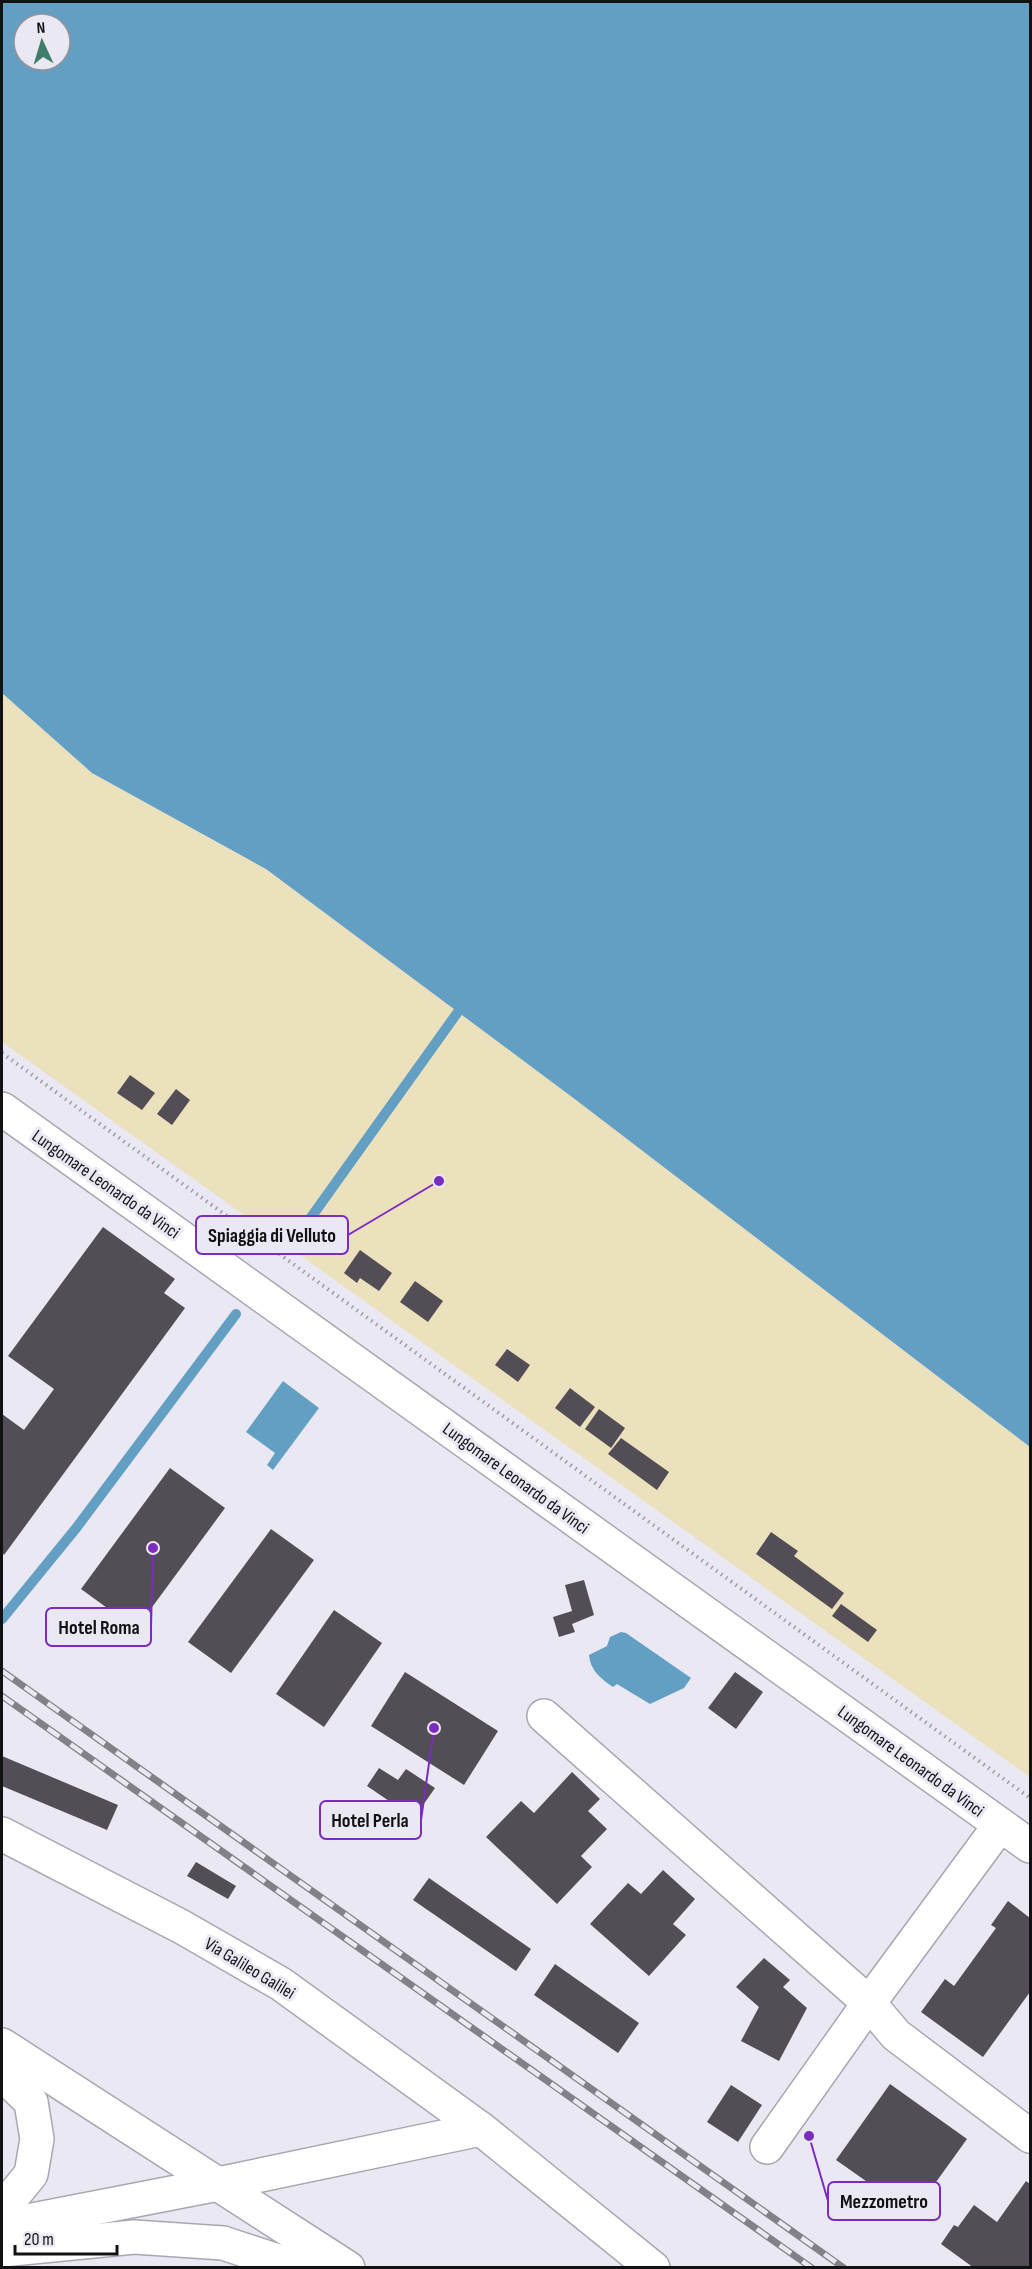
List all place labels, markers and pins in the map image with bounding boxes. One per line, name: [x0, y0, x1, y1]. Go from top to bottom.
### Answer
callout: Spiaggia di Velluto: [196, 1216, 348, 1254]
callout: Hotel Roma: [46, 1608, 151, 1646]
callout: Hotel Perla: [320, 1801, 421, 1839]
callout: Mezzometro: [828, 2182, 940, 2220]

